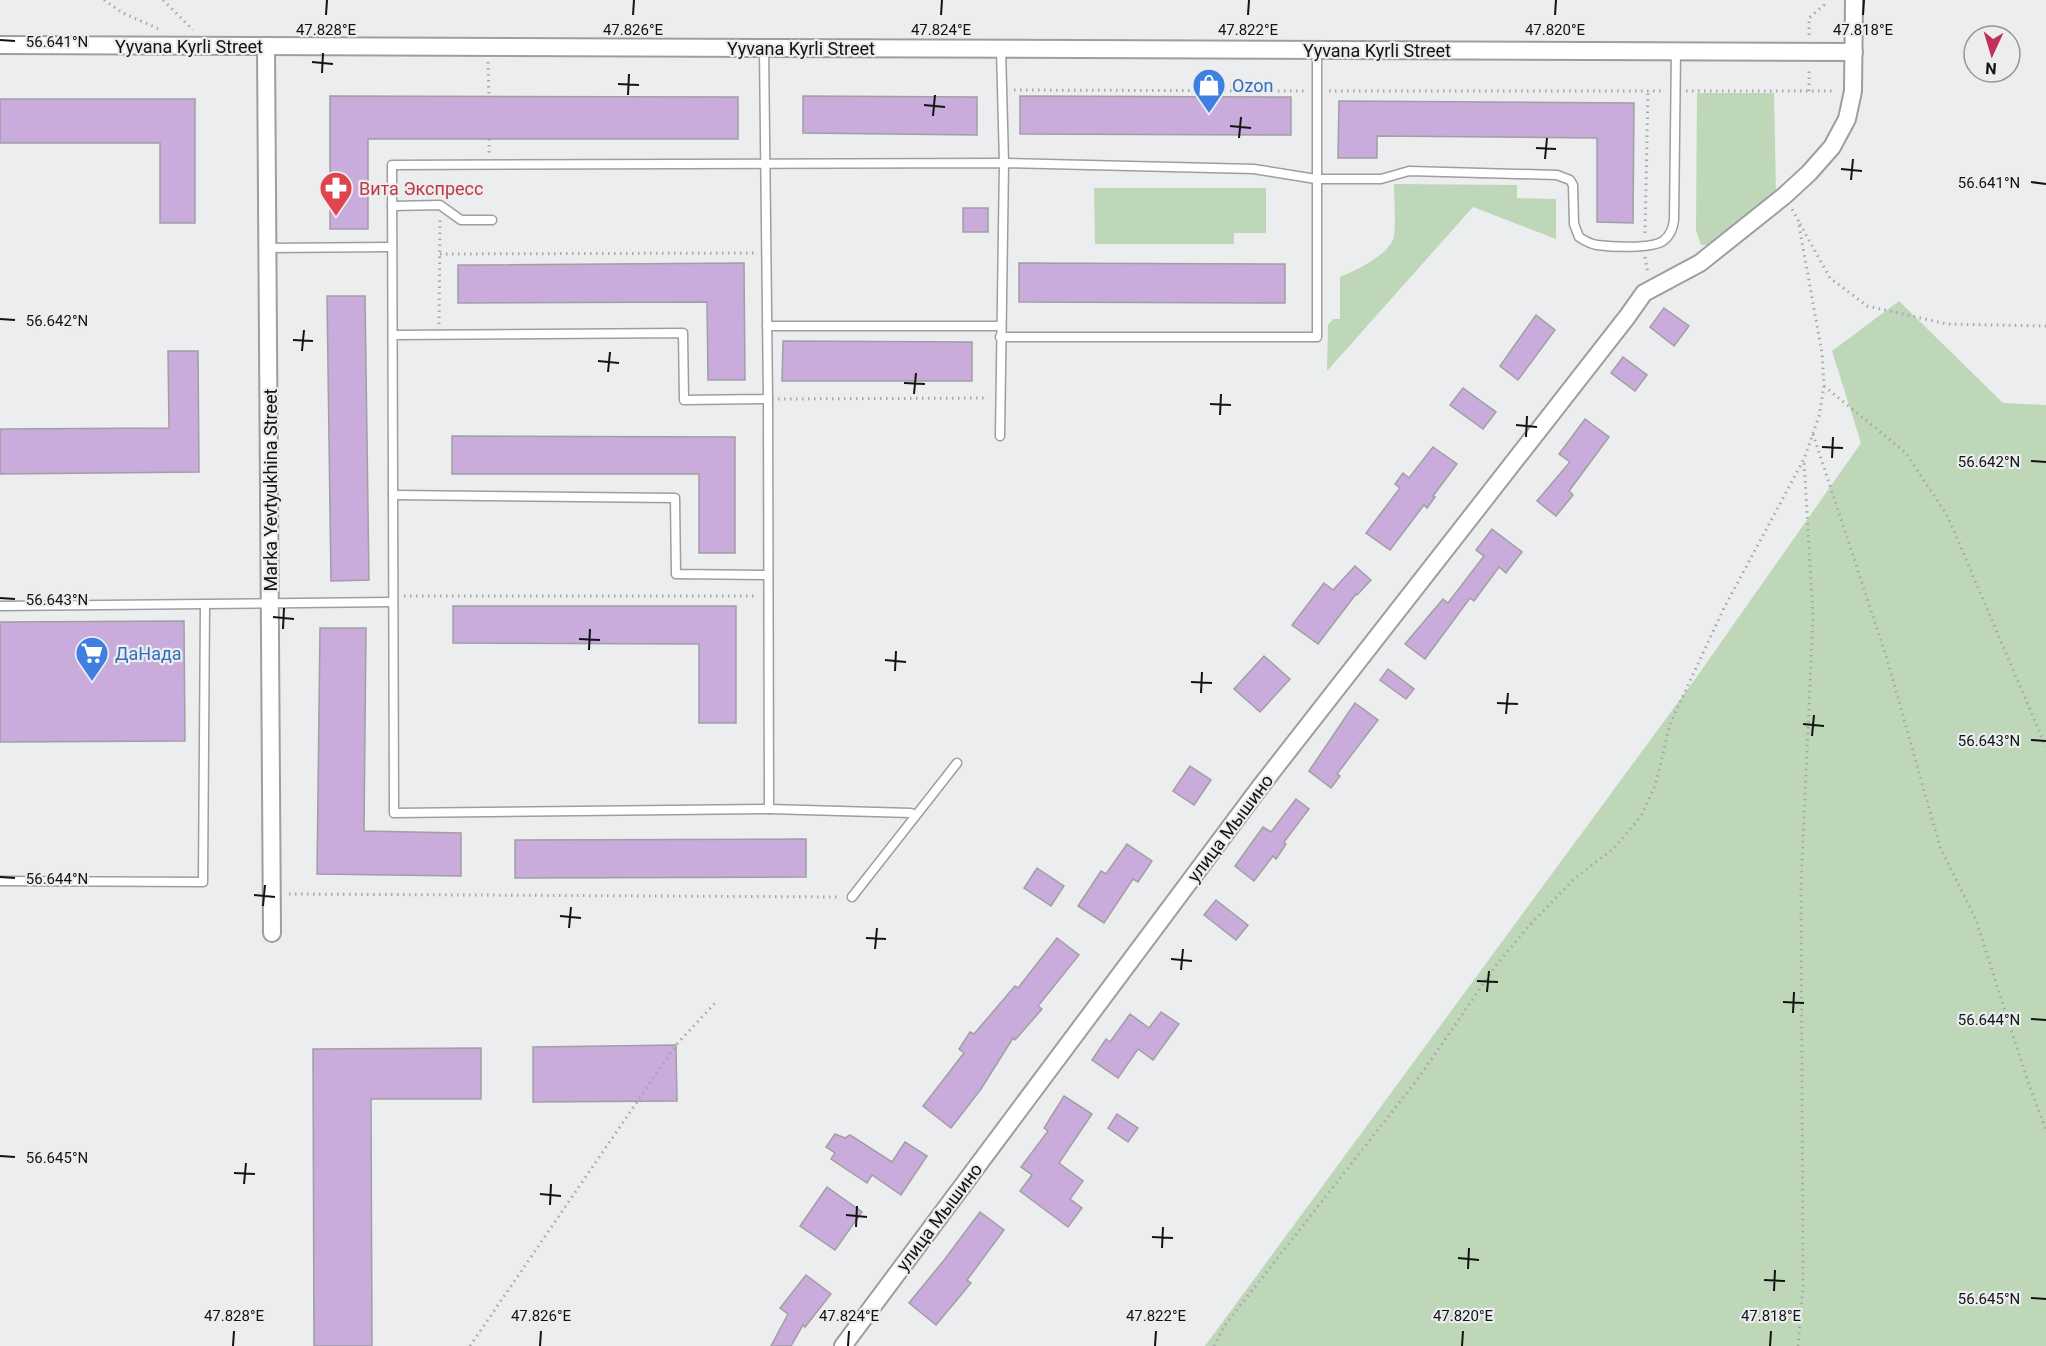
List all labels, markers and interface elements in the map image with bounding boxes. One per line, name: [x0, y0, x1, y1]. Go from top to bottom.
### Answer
text: 47.828°E: [296, 21, 357, 39]
text: 47.826°E: [603, 21, 664, 39]
text: 47.824°E: [911, 21, 972, 39]
text: 47.822°E: [1218, 21, 1279, 39]
text: 47.820°E: [1525, 21, 1586, 39]
text: 47.818°E: [1833, 21, 1894, 39]
north arrow: [1962, 24, 2022, 84]
text: 56.641°N: [26, 33, 88, 51]
street label: Yyvana Kyrli Street: [115, 36, 263, 57]
street label: Yyvana Kyrli Street: [727, 38, 875, 59]
street label: Yyvana Kyrli Street: [1303, 40, 1451, 61]
text: N: [1985, 59, 1997, 78]
shop icon: Ozon: [1191, 67, 1227, 114]
place label: Ozon: [1232, 75, 1273, 96]
pharmacy icon: Вита Экспресс: [318, 170, 354, 217]
text: 56.641°N: [1958, 174, 2020, 192]
place label: Вита Экспресс: [359, 178, 483, 199]
text: 56.642°N: [26, 312, 88, 330]
street label: Marka Yevtyukhina Street: [260, 388, 281, 591]
text: 56.642°N: [1958, 453, 2020, 471]
text: 56.643°N: [26, 591, 88, 609]
supermarket icon: ДаНада: [74, 635, 110, 682]
place label: ДаНада: [115, 643, 182, 664]
text: 56.643°N: [1958, 732, 2020, 750]
street label: улица Мышино: [1183, 770, 1277, 886]
text: 56.644°N: [26, 870, 88, 888]
text: 56.644°N: [1958, 1011, 2020, 1029]
text: 56.645°N: [26, 1149, 88, 1167]
street label: улица Мышино: [892, 1159, 986, 1275]
text: 56.645°N: [1958, 1290, 2020, 1308]
text: 47.828°E: [204, 1307, 265, 1325]
text: 47.826°E: [511, 1307, 572, 1325]
text: 47.824°E: [819, 1307, 880, 1325]
text: 47.822°E: [1126, 1307, 1187, 1325]
text: 47.820°E: [1433, 1307, 1494, 1325]
text: 47.818°E: [1741, 1307, 1802, 1325]

